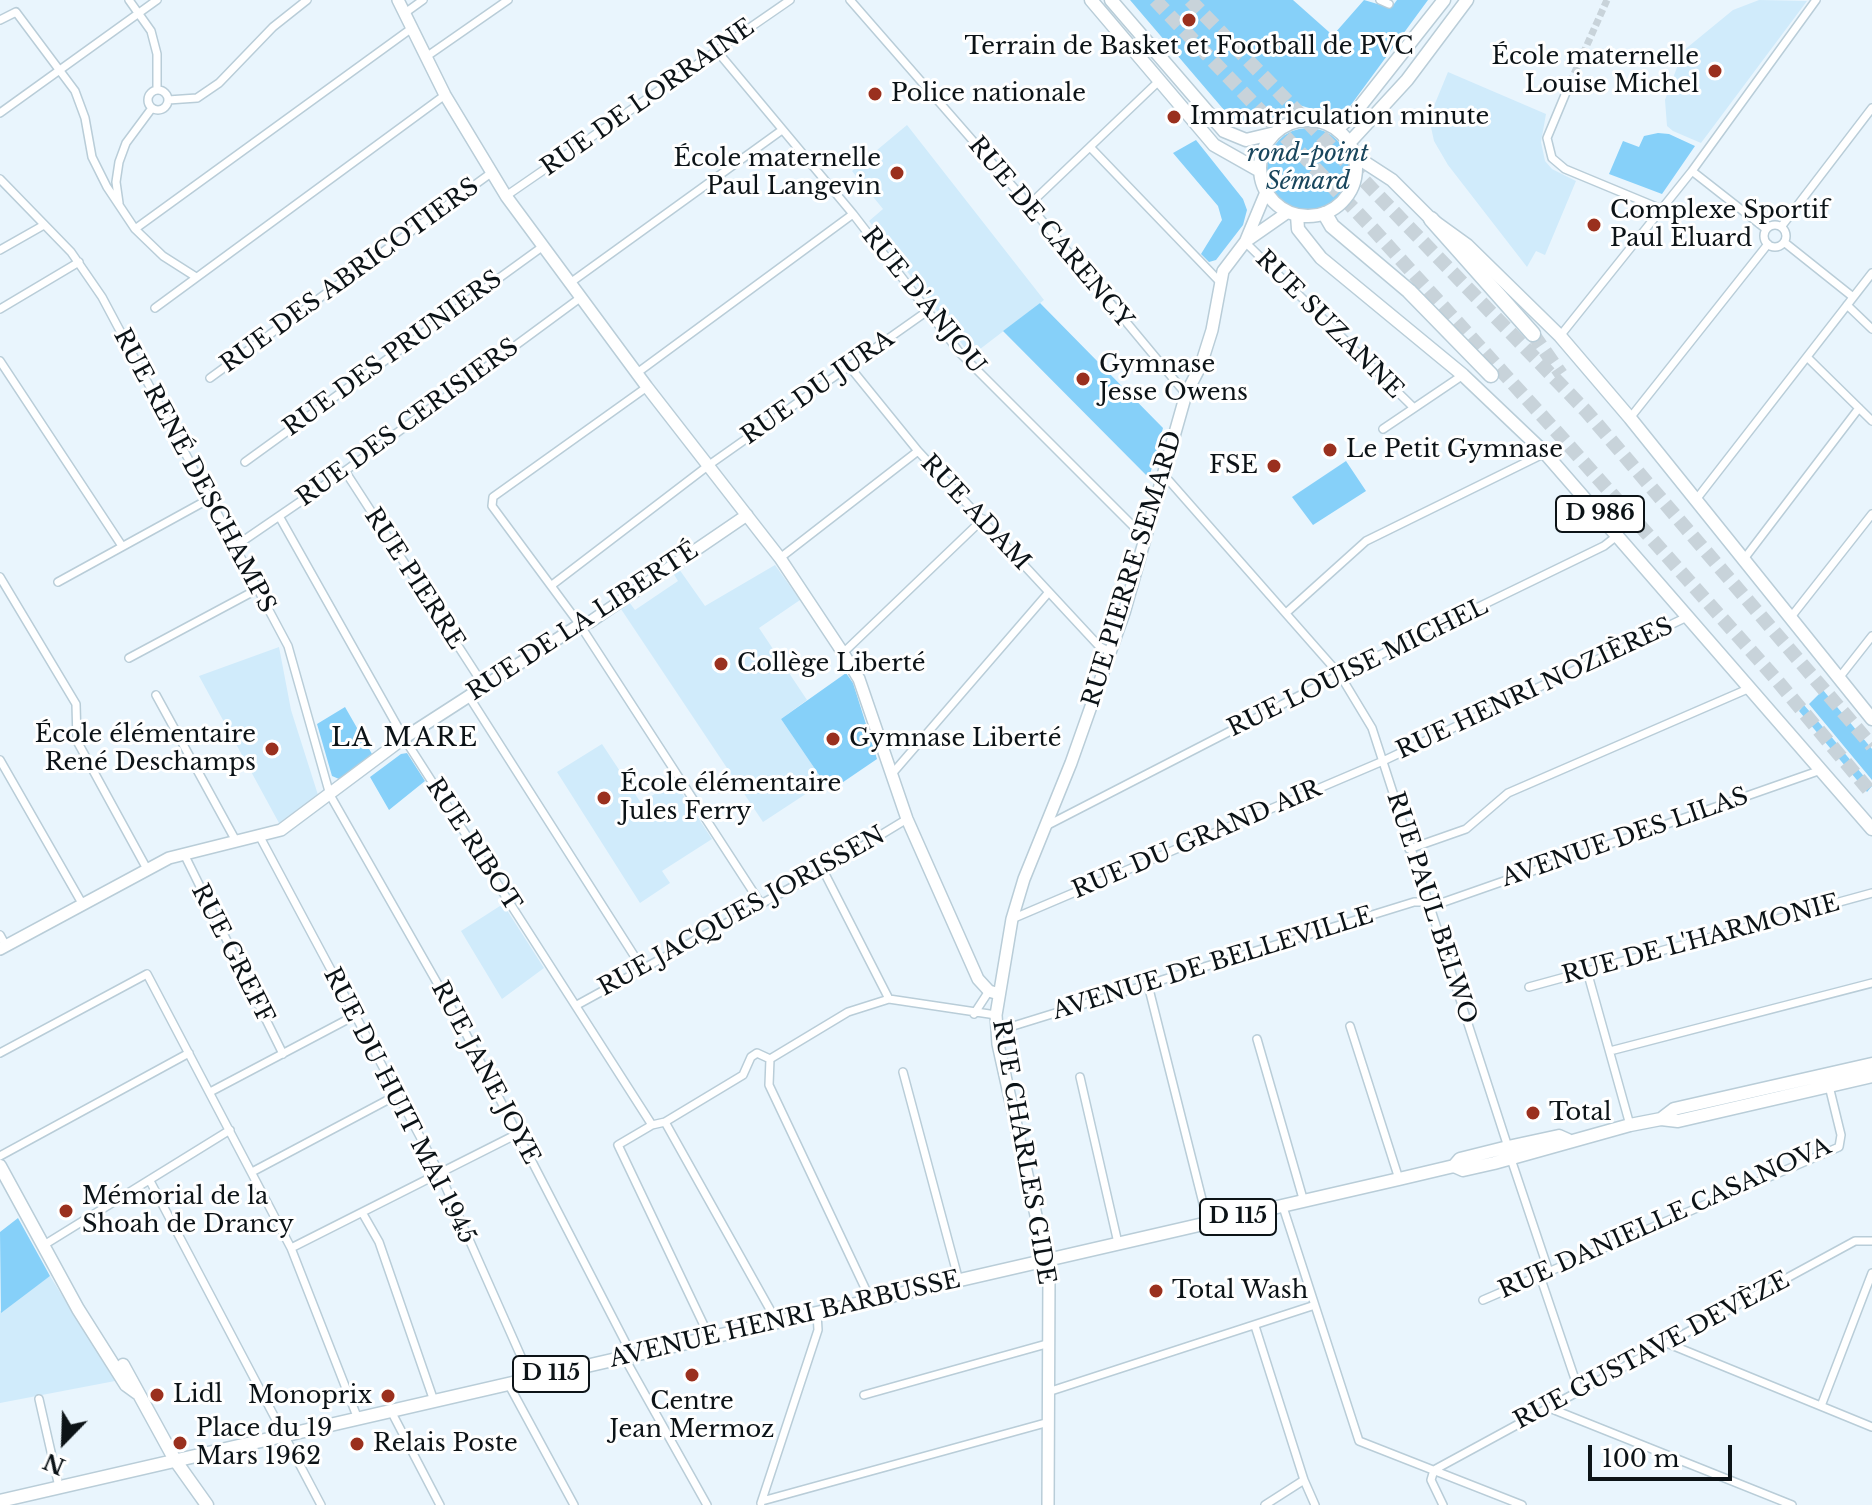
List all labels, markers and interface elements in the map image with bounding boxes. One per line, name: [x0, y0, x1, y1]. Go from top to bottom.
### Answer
marker: Terrain de Basket et Football de PVC: [1180, 11, 1198, 29]
street label: RUE DE LORRAINE: [536, 13, 760, 183]
place label: Terrain de Basket et Football de PVC: [965, 33, 1413, 61]
place label: École maternelle Louise Michel: [1492, 43, 1699, 99]
marker: École maternelle Louise Michel: [1706, 62, 1724, 80]
place label: Police nationale: [891, 80, 1086, 108]
marker: Police nationale: [866, 85, 884, 103]
place label: Immatriculation minute: [1190, 103, 1489, 131]
marker: Immatriculation minute: [1165, 108, 1183, 126]
street label: RUE DE CARENCY: [962, 131, 1138, 335]
park label: rond-point Sémard: [1247, 140, 1369, 196]
place label: École maternelle Paul Langevin: [674, 145, 881, 201]
marker: École maternelle Paul Langevin: [888, 164, 906, 182]
street label: RUE DES ABRICOTIERS: [215, 173, 485, 379]
place label: Complexe Sportif Paul Eluard: [1610, 197, 1829, 253]
marker: Complexe Sportif Paul Eluard: [1585, 216, 1603, 234]
street label: RUE D'ANJOU: [855, 222, 991, 380]
street label: RUE SUZANNE: [1249, 245, 1409, 405]
street label: RUE DES PRUNIERS: [278, 265, 508, 443]
street label: RUE RENÉ DESCHAMPS: [107, 324, 281, 618]
street label: RUE DU JURA: [736, 325, 900, 451]
street label: RUE DES CERISIERS: [292, 333, 524, 513]
place label: Gymnase Jesse Owens: [1099, 351, 1248, 407]
marker: Gymnase Jesse Owens: [1074, 370, 1092, 388]
street label: RUE PIERRE SEMARD: [1077, 428, 1189, 710]
place label: Le Petit Gymnase: [1346, 436, 1563, 464]
marker: Le Petit Gymnase: [1321, 441, 1339, 459]
street label: RUE ADAM: [914, 449, 1036, 577]
place label: FSE: [1209, 452, 1258, 480]
marker: FSE: [1265, 457, 1283, 475]
road number: D 986: [1556, 496, 1644, 532]
street label: RUE PIERRE: [358, 503, 470, 655]
street label: RUE DE LA LIBERTÉ: [462, 537, 704, 707]
street label: RUE LOUISE MICHEL: [1223, 592, 1493, 744]
street label: RUE HENRI NOZIÈRES: [1392, 612, 1678, 766]
place label: Collège Liberté: [737, 650, 926, 678]
marker: Collège Liberté: [712, 655, 730, 673]
place label: École élémentaire René Deschamps: [35, 721, 256, 777]
district label: LA MARE: [331, 723, 479, 755]
place label: Gymnase Liberté: [849, 725, 1061, 753]
marker: Gymnase Liberté: [824, 730, 842, 748]
marker: École élémentaire René Deschamps: [263, 740, 281, 758]
place label: École élémentaire Jules Ferry: [620, 770, 841, 826]
street label: RUE RIBOT: [419, 773, 527, 917]
street label: RUE DU GRAND AIR: [1068, 775, 1326, 905]
street label: AVENUE DES LILAS: [1498, 782, 1752, 894]
street label: RUE PAUL BELWO: [1380, 788, 1482, 1028]
marker: École élémentaire Jules Ferry: [595, 789, 613, 807]
street label: RUE JACQUES JORISSEN: [594, 821, 890, 1003]
street label: RUE GREFF: [184, 879, 280, 1029]
street label: RUE DE L'HARMONIE: [1559, 889, 1843, 991]
street label: AVENUE DE BELLEVILLE: [1049, 901, 1377, 1027]
street label: RUE DU HUIT MAI 1945: [317, 963, 481, 1249]
street label: RUE JANE JOYE: [425, 977, 545, 1169]
street label: RUE CHARLES GIDE: [985, 1017, 1061, 1287]
place label: Total: [1549, 1099, 1611, 1127]
marker: Total: [1524, 1104, 1542, 1122]
street label: RUE DANIELLE CASANOVA: [1494, 1132, 1836, 1306]
place label: Mémorial de la Shoah de Drancy: [82, 1183, 294, 1239]
road number: D 115: [1200, 1199, 1276, 1235]
marker: Mémorial de la Shoah de Drancy: [57, 1202, 75, 1220]
street label: AVENUE HENRI BARBUSSE: [607, 1266, 963, 1374]
street label: RUE GUSTAVE DEVÈZE: [1509, 1266, 1795, 1436]
place label: Total Wash: [1172, 1277, 1308, 1305]
marker: Total Wash: [1147, 1282, 1165, 1300]
road number: D 115: [513, 1356, 589, 1392]
marker: Centre Jean Mermoz: [683, 1366, 701, 1384]
place label: Lidl: [173, 1381, 223, 1409]
place label: Monoprix: [248, 1382, 372, 1410]
marker: Lidl: [148, 1386, 166, 1404]
marker: Monoprix: [379, 1387, 397, 1405]
place label: Centre Jean Mermoz: [610, 1388, 774, 1444]
north arrow: [24, 1401, 104, 1481]
place label: Place du 19 Mars 1962: [196, 1415, 332, 1471]
scale bar: [1592, 1429, 1736, 1479]
place label: Relais Poste: [373, 1430, 518, 1458]
marker: Place du 19 Mars 1962: [171, 1434, 189, 1452]
marker: Relais Poste: [348, 1435, 366, 1453]
text: 100 m: [1602, 1444, 1680, 1473]
text: N: [40, 1447, 69, 1480]

